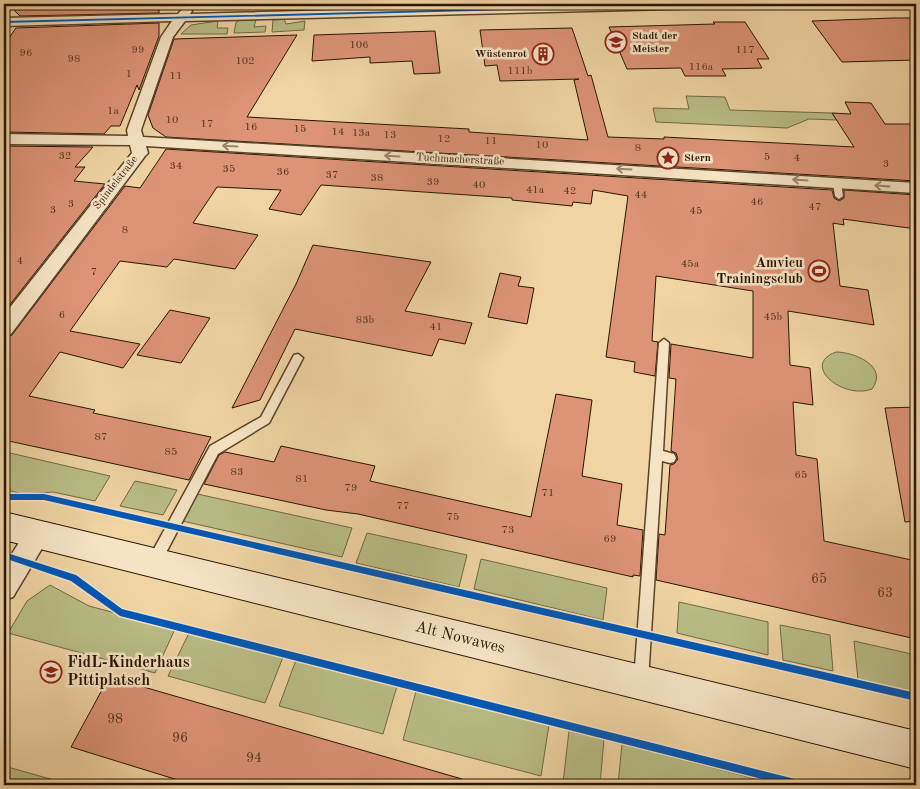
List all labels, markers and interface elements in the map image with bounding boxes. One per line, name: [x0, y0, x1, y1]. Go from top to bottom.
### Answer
school or university icon: Stadt der Meister: [604, 30, 628, 54]
place label: Stadt der Meister: [632, 31, 678, 55]
house number: 106: [349, 40, 369, 51]
building icon: Wüstenrot: [531, 42, 555, 66]
house number: 99: [132, 45, 144, 56]
house number: 117: [735, 45, 755, 56]
house number: 96: [20, 48, 32, 59]
place label: Wüstenrot: [475, 49, 527, 60]
house number: 98: [68, 54, 80, 65]
house number: 102: [235, 56, 255, 67]
house number: 116a: [689, 62, 714, 73]
house number: 111b: [508, 66, 533, 77]
house number: 1: [126, 69, 132, 80]
house number: 11: [170, 71, 182, 82]
house number: 1a: [107, 106, 119, 117]
house number: 10: [166, 115, 178, 126]
house number: 17: [201, 119, 213, 130]
house number: 16: [245, 122, 257, 133]
house number: 15: [294, 124, 306, 135]
house number: 14: [332, 127, 344, 138]
house number: 13a: [352, 128, 371, 139]
house number: 13: [384, 130, 396, 141]
house number: 12: [438, 134, 450, 145]
house number: 11: [485, 136, 497, 147]
house number: 10: [536, 140, 548, 151]
one-way arrow: [222, 142, 238, 151]
house number: 8: [635, 143, 641, 154]
place icon: Stern: [656, 146, 680, 170]
house number: 32: [59, 151, 71, 162]
one-way arrow: [384, 151, 400, 160]
street label: Tuchmacherstraße: [416, 152, 504, 168]
house number: 5: [764, 152, 770, 163]
place label: Stern: [684, 153, 711, 164]
house number: 4: [794, 153, 800, 164]
street label: Spindelstraße: [92, 154, 140, 212]
house number: 3: [883, 159, 889, 170]
house number: 34: [170, 161, 182, 172]
house number: 35: [223, 164, 235, 175]
one-way arrow: [616, 165, 632, 174]
house number: 36: [277, 167, 289, 178]
house number: 37: [326, 170, 338, 181]
house number: 38: [371, 173, 383, 184]
one-way arrow: [792, 175, 808, 185]
house number: 39: [427, 177, 439, 188]
house number: 40: [473, 180, 485, 191]
one-way arrow: [875, 181, 891, 190]
house number: 41a: [526, 185, 545, 196]
house number: 42: [564, 186, 576, 197]
house number: 44: [635, 190, 647, 201]
house number: 46: [751, 197, 763, 208]
house number: 3: [68, 199, 74, 210]
house number: 47: [809, 202, 821, 213]
house number: 3: [50, 205, 56, 216]
house number: 45: [690, 206, 702, 217]
house number: 8: [122, 225, 128, 236]
house number: 4: [17, 256, 23, 267]
place label: Amvicu Trainingsclub: [716, 256, 803, 286]
house number: 45a: [681, 259, 700, 270]
sports icon: Amvicu Trainingsclub: [807, 259, 831, 283]
house number: 7: [91, 267, 97, 278]
house number: 6: [59, 310, 65, 321]
house number: 45b: [764, 312, 783, 323]
house number: 83b: [356, 315, 375, 326]
house number: 41: [430, 322, 442, 333]
house number: 87: [95, 432, 107, 443]
house number: 85: [165, 447, 177, 458]
house number: 83: [231, 467, 243, 478]
house number: 65: [795, 470, 807, 481]
house number: 81: [296, 474, 308, 485]
house number: 79: [345, 483, 357, 494]
house number: 71: [542, 488, 554, 499]
house number: 77: [397, 501, 409, 512]
house number: 75: [447, 512, 459, 523]
house number: 73: [502, 525, 514, 536]
house number: 69: [604, 534, 616, 545]
house number: 65: [811, 572, 827, 586]
house number: 63: [877, 586, 893, 600]
street label: Alt Nowawes: [413, 619, 507, 657]
place label: FidL-Kinderhaus Pittiplatsch: [67, 655, 190, 689]
school or university icon: FidL-Kinderhaus Pittiplatsch: [39, 660, 63, 684]
house number: 98: [107, 712, 123, 726]
house number: 96: [172, 731, 188, 745]
house number: 94: [246, 751, 262, 765]

